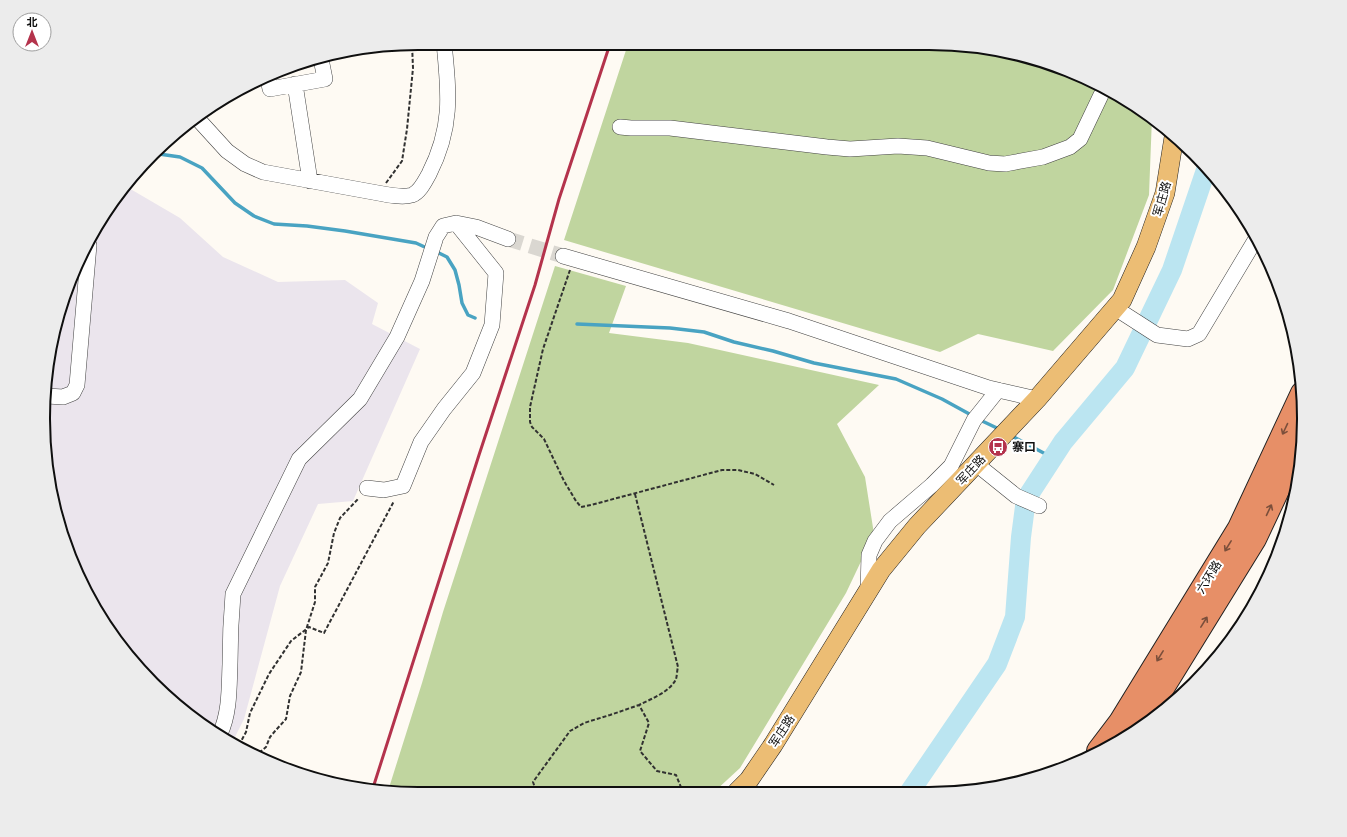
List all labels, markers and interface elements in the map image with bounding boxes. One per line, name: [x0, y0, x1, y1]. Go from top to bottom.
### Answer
north arrow: [12, 12, 52, 52]
text: 北: [27, 15, 38, 29]
street label: 军庄路: [1149, 179, 1174, 218]
one-way arrow: [1281, 422, 1288, 434]
bus stop icon: 寨口: [987, 436, 1009, 458]
place label: 寨口: [1012, 439, 1036, 454]
street label: 军庄路: [953, 451, 988, 488]
one-way arrow: [1266, 504, 1273, 516]
one-way arrow: [1224, 540, 1232, 552]
street label: 六环路: [1193, 557, 1224, 596]
one-way arrow: [1200, 616, 1208, 628]
one-way arrow: [1156, 650, 1164, 662]
street label: 军庄路: [765, 712, 798, 750]

